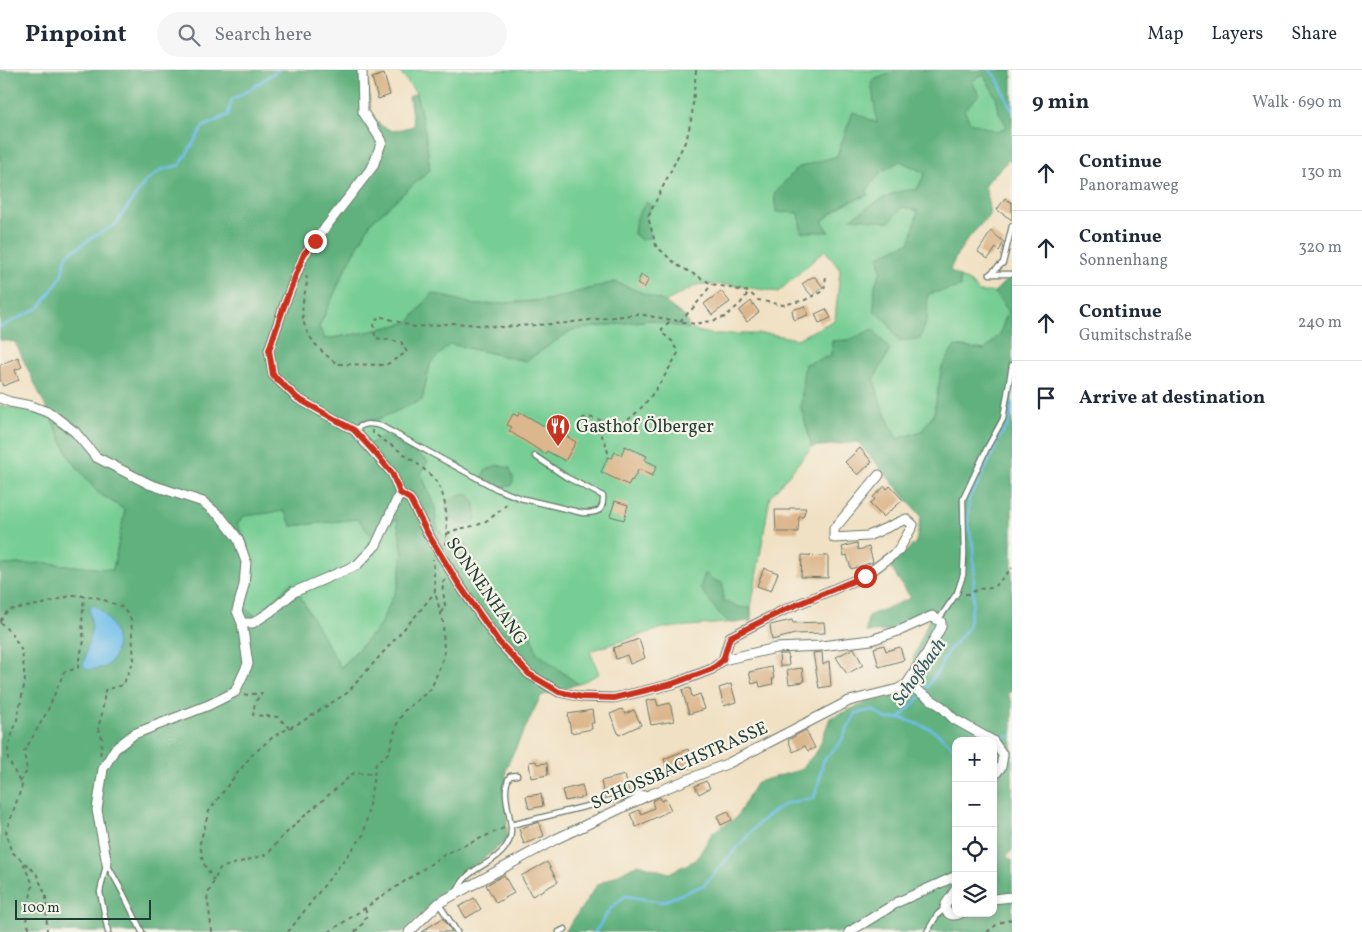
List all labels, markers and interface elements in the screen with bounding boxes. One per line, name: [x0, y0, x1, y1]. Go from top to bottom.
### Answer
search box: [157, 12, 507, 57]
text: Pinpoint: [25, 18, 127, 52]
icon: search: [175, 21, 203, 49]
text: Search here: [215, 22, 312, 48]
text: Map: [1147, 22, 1183, 47]
text: Layers: [1211, 22, 1263, 47]
text: Share: [1291, 22, 1337, 47]
text: 9 min: [1032, 88, 1089, 117]
text: Walk · 690 m: [1252, 92, 1342, 114]
text: Continue: [1079, 149, 1162, 175]
icon: ahead: [1032, 159, 1060, 187]
text: 130 m: [1301, 162, 1342, 184]
text: Panoramaweg: [1079, 175, 1179, 197]
text: Continue: [1079, 224, 1162, 250]
route end: [304, 230, 327, 253]
icon: ahead: [1032, 234, 1060, 262]
text: 320 m: [1298, 237, 1342, 259]
text: Sonnenhang: [1079, 250, 1168, 272]
text: Continue: [1079, 299, 1162, 325]
icon: ahead: [1032, 309, 1060, 337]
text: 240 m: [1298, 312, 1342, 334]
text: Gumitschstraße: [1079, 325, 1192, 347]
icon: arrive: [1032, 384, 1060, 412]
text: Arrive at destination: [1079, 385, 1265, 411]
restaurant icon: Gasthof Ölberger: [545, 413, 571, 447]
place label: Gasthof Ölberger: [576, 415, 714, 440]
street label: SONNENHANG: [439, 533, 532, 651]
route start: [854, 565, 877, 588]
water label: Schoßbach: [886, 633, 953, 711]
street label: SCHOSSBACHSTRASSE: [587, 716, 772, 817]
map controls: [952, 737, 997, 917]
button: +: [952, 737, 997, 782]
button: −: [952, 782, 997, 827]
button: locate: [952, 827, 997, 872]
button: layers: [952, 872, 997, 917]
scale bar: [15, 897, 151, 920]
text: 100 m: [22, 899, 60, 918]

